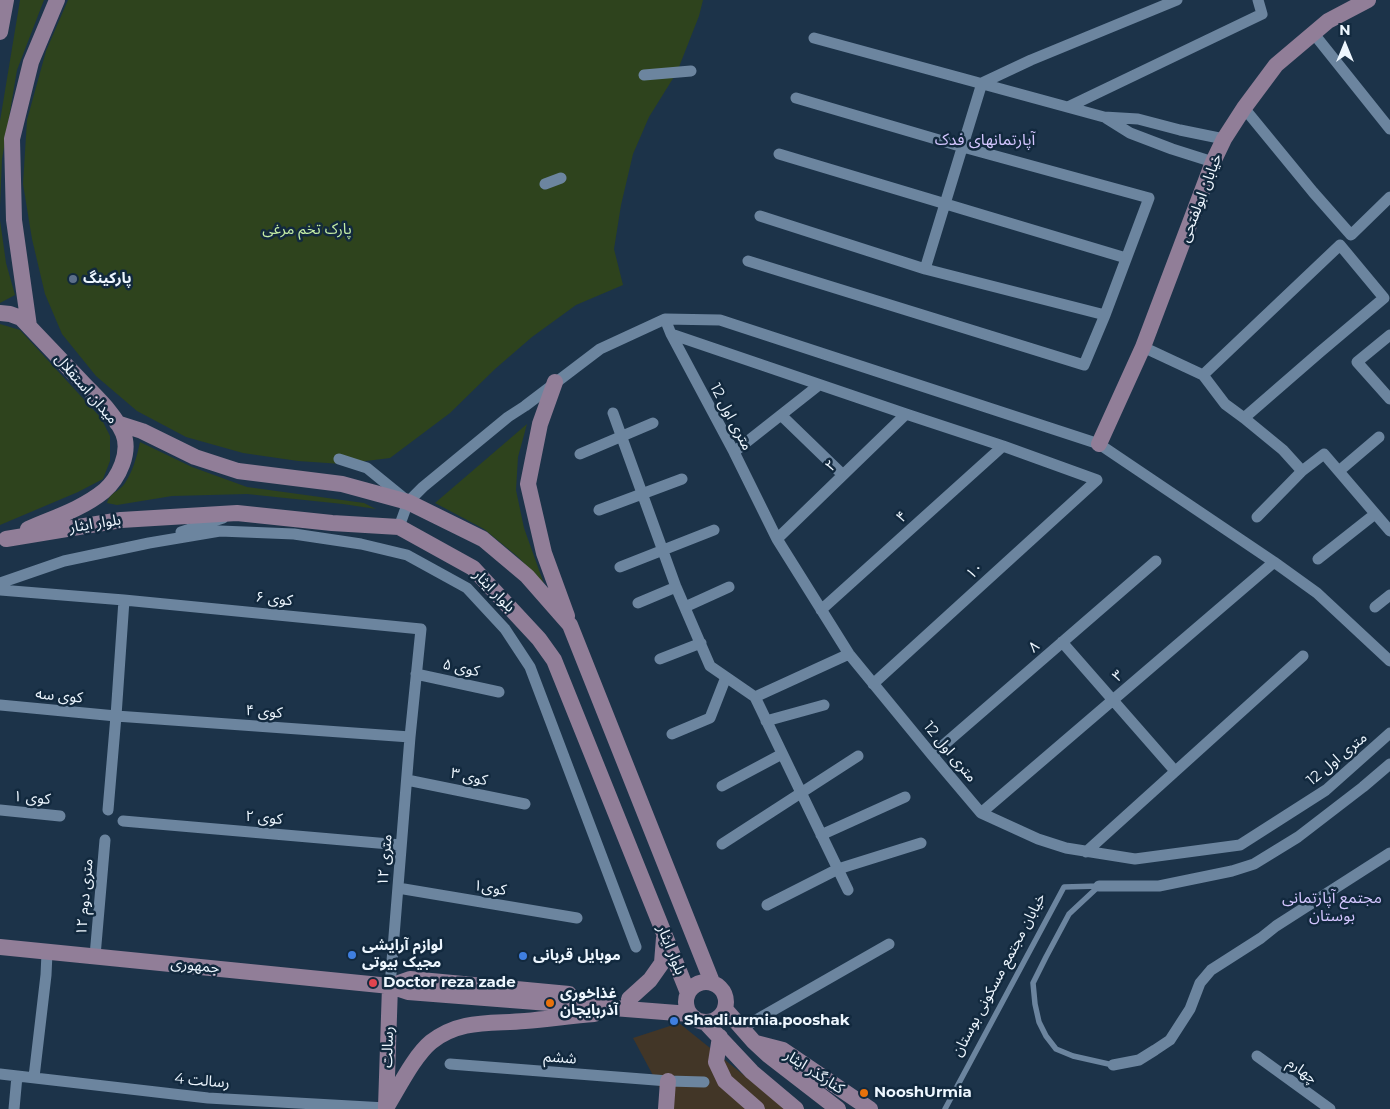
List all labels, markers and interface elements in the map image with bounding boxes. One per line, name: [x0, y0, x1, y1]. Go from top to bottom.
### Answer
north arrow: [1320, 20, 1370, 70]
text: N: [1339, 21, 1351, 39]
district label: آپارتمانهای فدک: [935, 130, 1035, 150]
street label: خیابان ابولفتحی: [1176, 151, 1226, 245]
park label: پارک تخم مرغی: [262, 221, 352, 239]
place label: پارکینگ: [83, 270, 132, 288]
marker: پارکینگ: [67, 273, 79, 285]
street label: میدان استقلال: [51, 350, 121, 428]
street label: 12 متری اول: [706, 380, 756, 454]
street label: ۲: [822, 457, 840, 475]
street label: ۴: [893, 507, 911, 527]
street label: بلوار ایثار: [68, 511, 122, 537]
street label: ۱۰: [963, 559, 987, 583]
street label: بلوار ایثار: [469, 566, 519, 616]
street label: کوی ۶: [255, 588, 293, 610]
street label: ۸: [1025, 637, 1043, 657]
street label: کوی ۵: [441, 655, 481, 681]
street label: ۳: [1109, 666, 1127, 686]
street label: کوی سه: [34, 685, 84, 707]
street label: کوی ۴: [245, 702, 283, 722]
street label: 12 متری اول: [920, 718, 980, 786]
street label: 12 متری اول: [1303, 729, 1371, 789]
street label: کوی ۳: [449, 764, 489, 790]
street label: کوی ۱: [13, 787, 51, 809]
street label: کوی ۲: [245, 807, 283, 829]
street label: ۱۲ متری: [374, 833, 396, 887]
street label: ۱۲ متری دوم: [73, 858, 97, 936]
street label: کوی۱: [472, 877, 508, 899]
district label: مجتمع آپارتمانی بوستان: [1282, 888, 1382, 926]
street label: خیابان مجتمع مسکونی بوستان: [948, 890, 1050, 1060]
street label: بلوار ایثار: [653, 922, 689, 978]
place label: لوازم آرایشی مجیک بیوتی: [362, 937, 443, 972]
place label: موبایل قربانی: [533, 947, 621, 965]
marker: لوازم آرایشی مجیک بیوتی: [346, 949, 358, 961]
marker: موبایل قربانی: [517, 950, 529, 962]
street label: جمهوری: [170, 954, 220, 978]
place label: Doctor reza zade: [383, 974, 516, 992]
marker: Doctor reza zade: [367, 977, 379, 989]
place label: غذاخوری آذربایجان: [560, 985, 618, 1020]
marker: غذاخوری آذربایجان: [544, 997, 556, 1009]
place label: Shadi.urmia.pooshak: [684, 1012, 850, 1030]
marker: Shadi.urmia.pooshak: [668, 1015, 680, 1027]
street label: رسالت: [378, 1026, 398, 1068]
street label: کنارگذر ایثار: [781, 1046, 847, 1098]
street label: ششم: [543, 1048, 577, 1068]
street label: چهارم: [1283, 1054, 1321, 1088]
street label: رسالت 4: [174, 1070, 230, 1092]
place label: NooshUrmia: [874, 1084, 972, 1102]
marker: NooshUrmia: [858, 1087, 870, 1099]

